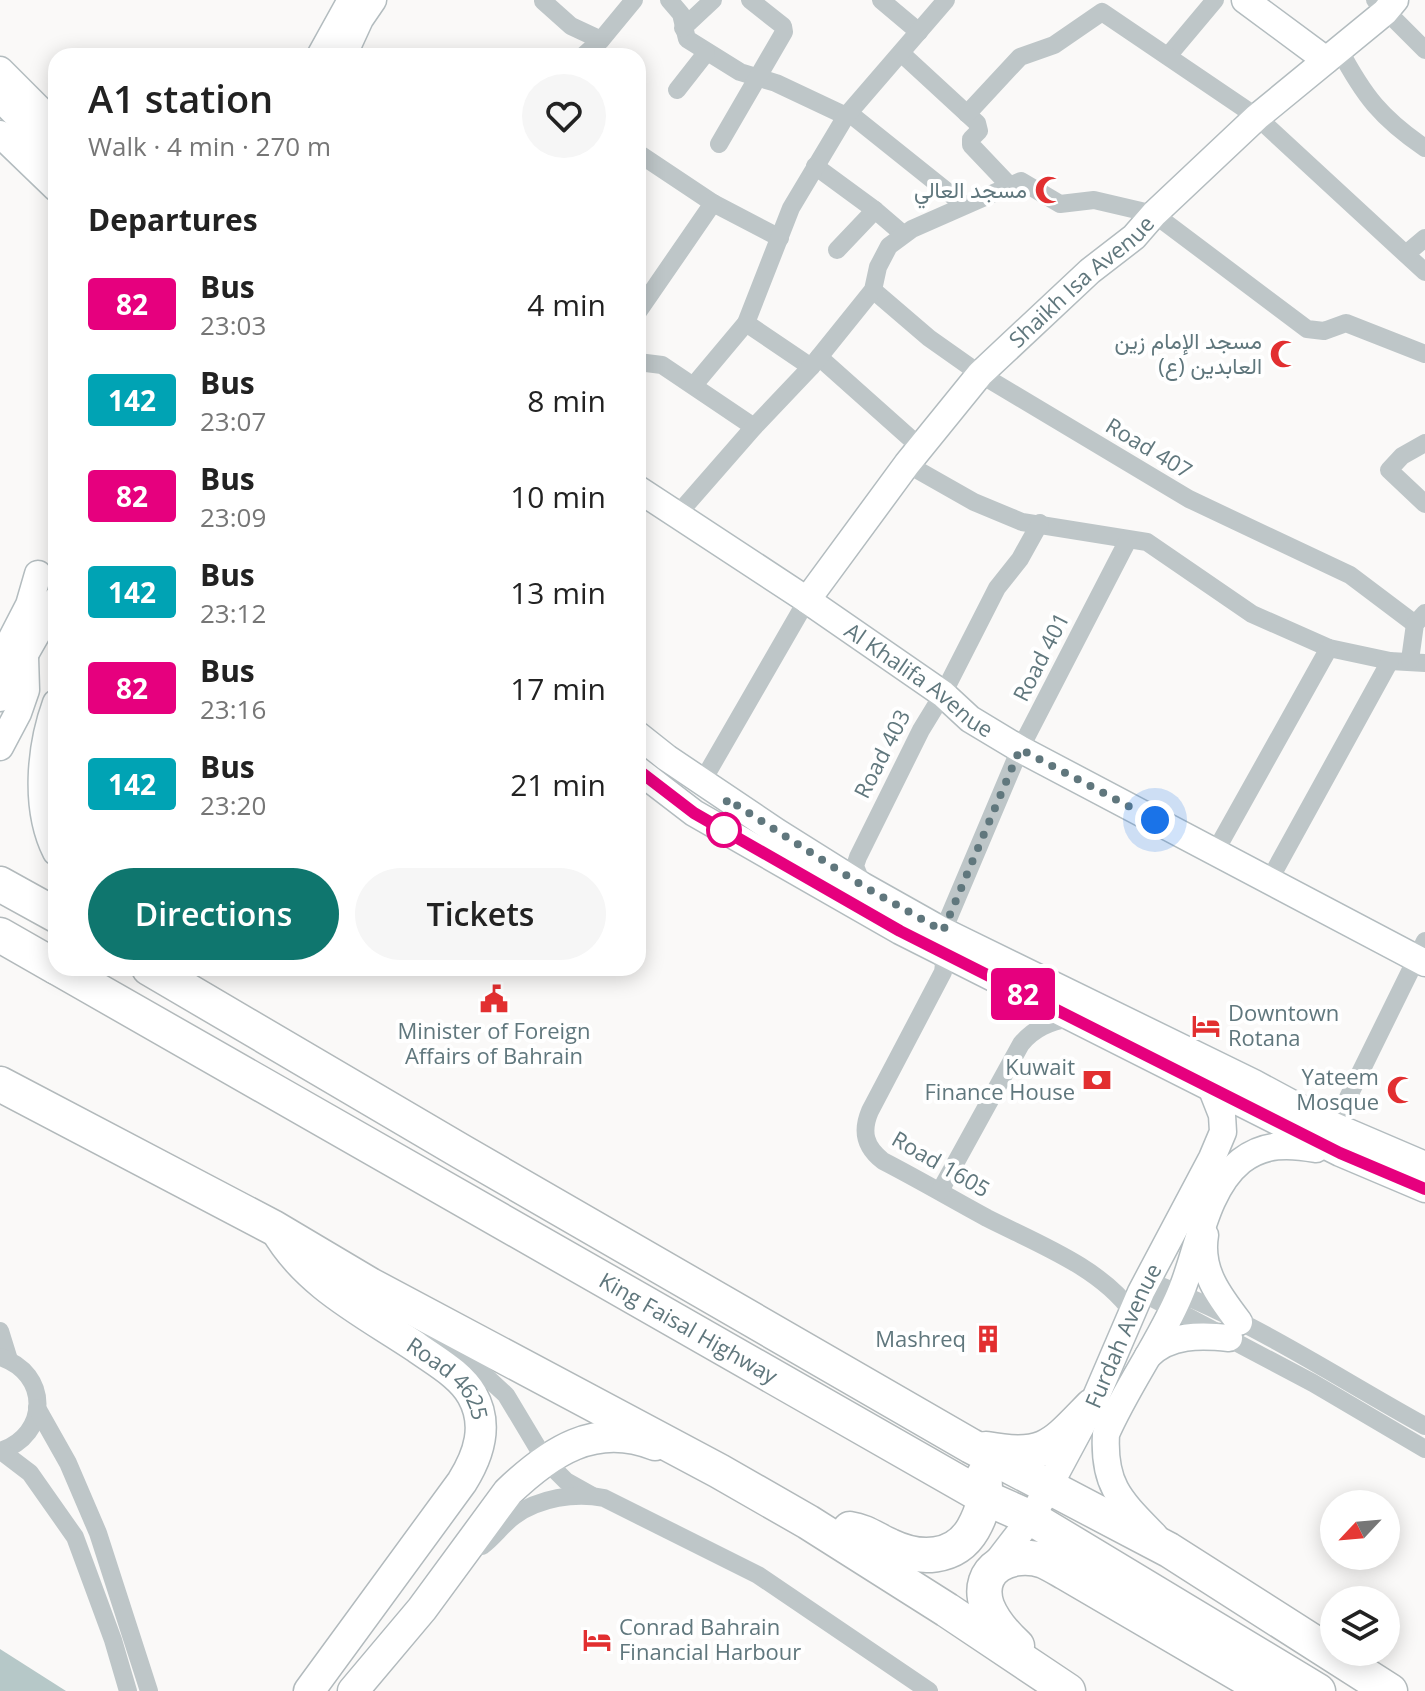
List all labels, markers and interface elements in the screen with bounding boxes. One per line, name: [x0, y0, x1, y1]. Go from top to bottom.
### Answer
text: A1 station: [88, 72, 273, 124]
button: heart: [522, 74, 606, 158]
text: Walk · 4 min · 270 m: [88, 128, 331, 164]
place label: مسجد العالي: [914, 174, 1027, 209]
mosque icon: مسجد العالي: [1034, 175, 1064, 205]
text: Departures: [88, 199, 258, 240]
street label: Shaikh Isa Avenue: [1002, 209, 1160, 354]
text: Bus: [200, 266, 255, 307]
text: 4 min: [527, 284, 606, 325]
text: 82: [116, 285, 148, 323]
text: 23:03: [200, 307, 266, 343]
place label: مسجد الإمام زين العابدين (ع): [1114, 325, 1262, 381]
mosque icon: مسجد الإمام زين العابدين (ع): [1269, 339, 1299, 369]
text: Bus: [200, 362, 255, 403]
text: 8 min: [527, 380, 606, 421]
text: 142: [108, 381, 156, 419]
text: 23:07: [200, 403, 266, 439]
street label: Road 407: [1101, 410, 1198, 485]
text: Bus: [200, 458, 255, 499]
text: 10 min: [510, 476, 606, 517]
text: 82: [116, 477, 148, 515]
text: 23:09: [200, 499, 266, 535]
text: Bus: [200, 554, 255, 595]
text: 13 min: [510, 572, 606, 613]
text: 142: [108, 573, 156, 611]
text: 23:12: [200, 595, 266, 631]
street label: Road 401: [1005, 607, 1075, 706]
street label: Al Khalifa Avenue: [839, 615, 999, 744]
text: Bus: [200, 650, 255, 691]
text: 17 min: [510, 668, 606, 709]
text: 82: [116, 669, 148, 707]
text: 23:16: [200, 691, 266, 727]
street label: Road 403: [846, 704, 916, 803]
text: Bus: [200, 746, 255, 787]
text: 21 min: [510, 764, 606, 805]
text: 142: [108, 765, 156, 803]
text: 23:20: [200, 787, 266, 823]
your location: [1135, 800, 1175, 840]
unlabelled marker: [707, 813, 741, 847]
button: Directions: [88, 868, 339, 960]
button: Tickets: [355, 868, 606, 960]
line badge: 82: [987, 968, 1059, 1020]
text: 82: [1007, 975, 1039, 1013]
public building icon: Minister of Foreign Affairs of Bahrain: [479, 984, 509, 1014]
place label: Downtown Rotana: [1228, 997, 1339, 1052]
hotel icon: Downtown Rotana: [1191, 1011, 1221, 1041]
place label: Minister of Foreign Affairs of Bahrain: [397, 1015, 591, 1070]
place label: Kuwait Finance House: [924, 1051, 1075, 1106]
place label: Yateem Mosque: [1296, 1061, 1379, 1116]
bank icon: Kuwait Finance House: [1082, 1065, 1112, 1095]
mosque icon: Yateem Mosque: [1386, 1075, 1416, 1105]
street label: Road 1605: [887, 1123, 996, 1203]
street label: Furdah Avenue: [1077, 1258, 1168, 1412]
street label: King Faisal Highway: [594, 1264, 784, 1391]
place label: Mashreq: [875, 1323, 966, 1353]
building icon: Mashreq: [973, 1324, 1003, 1354]
street label: Road 4625: [402, 1329, 496, 1423]
north arrow: [1320, 1490, 1400, 1570]
map controls: [1320, 1490, 1400, 1666]
button: layers: [1320, 1586, 1400, 1666]
place label: Conrad Bahrain Financial Harbour: [619, 1611, 801, 1666]
hotel icon: Conrad Bahrain Financial Harbour: [582, 1625, 612, 1655]

